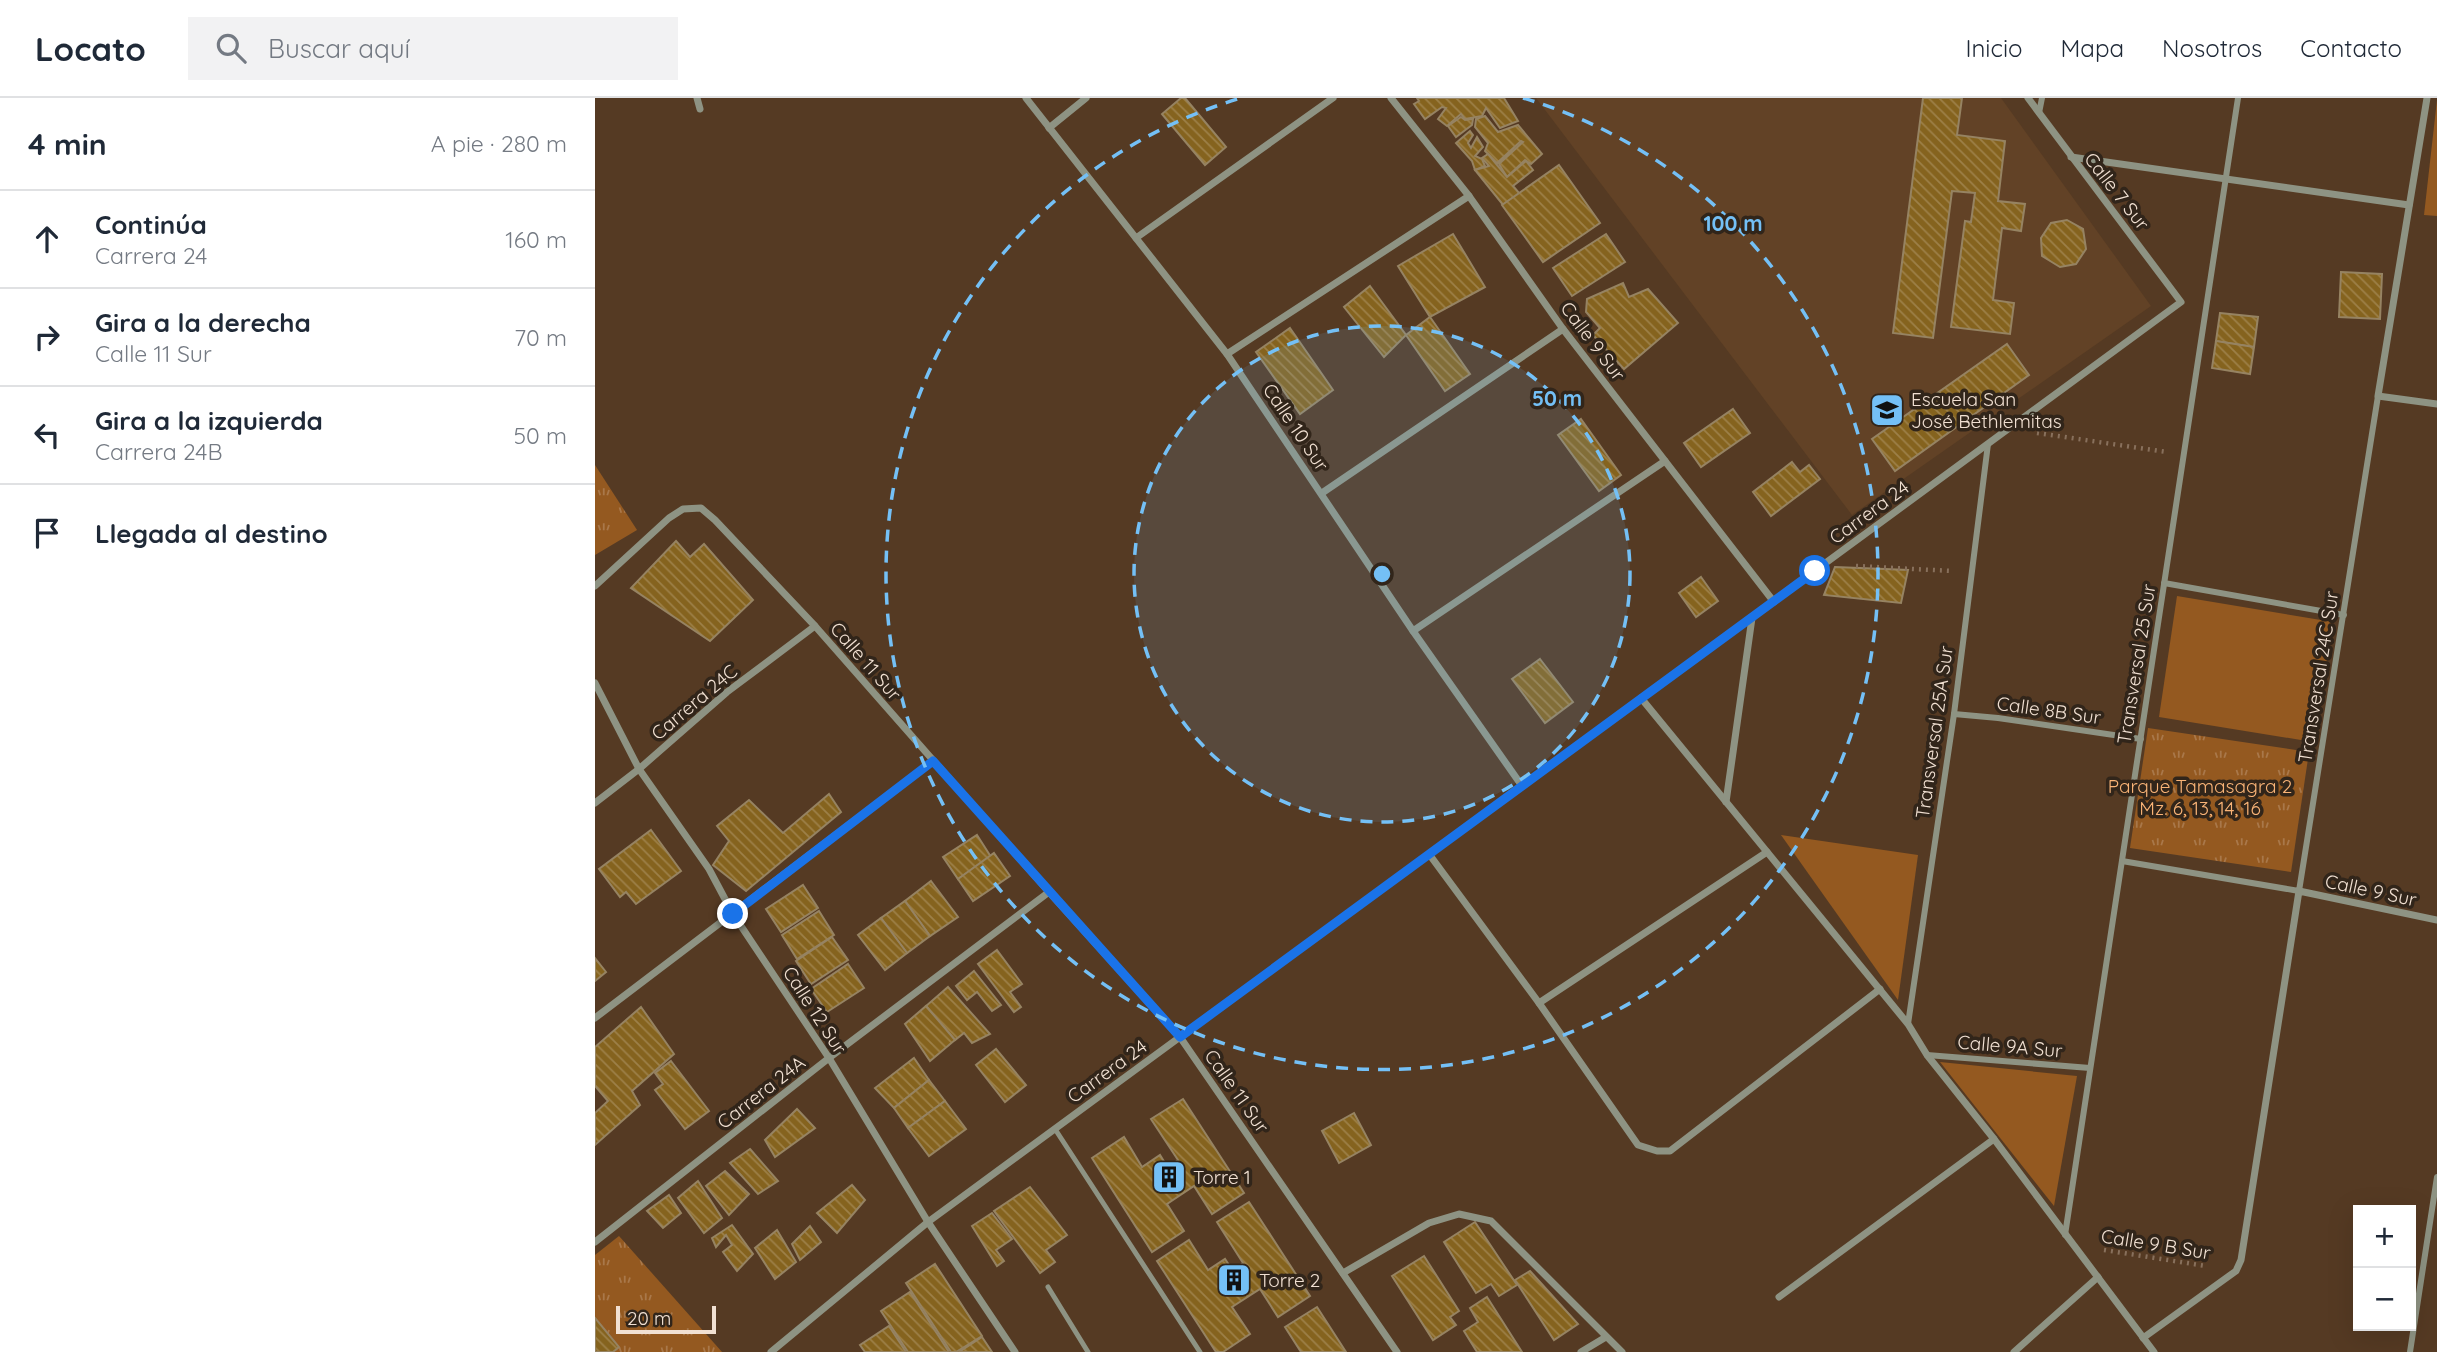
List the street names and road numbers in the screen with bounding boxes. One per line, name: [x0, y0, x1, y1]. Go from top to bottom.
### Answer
street label: Calle 7 Sur: [2079, 147, 2155, 235]
street label: Calle 9 Sur: [1555, 297, 1631, 386]
street label: Calle 10 Sur: [1258, 379, 1334, 476]
street label: Carrera 24: [1824, 475, 1914, 549]
street label: Transversal 25 Sur: [2111, 582, 2161, 746]
street label: Transversal 24C Sur: [2293, 589, 2344, 765]
street label: Calle 11 Sur: [825, 617, 907, 706]
street label: Transversal 25A Sur: [1910, 643, 1958, 820]
street label: Carrera 24C: [646, 659, 742, 745]
street label: Calle 8B Sur: [1995, 691, 2103, 729]
street label: Calle 9 Sur: [2323, 869, 2420, 912]
street label: Calle 12 Sur: [778, 962, 853, 1059]
street label: Calle 9A Sur: [1957, 1029, 2064, 1063]
street label: Carrera 24: [1062, 1034, 1152, 1108]
street label: Calle 11 Sur: [1200, 1045, 1275, 1138]
street label: Carrera 24A: [712, 1050, 810, 1134]
street label: Calle 9 B Sur: [2100, 1224, 2213, 1265]

